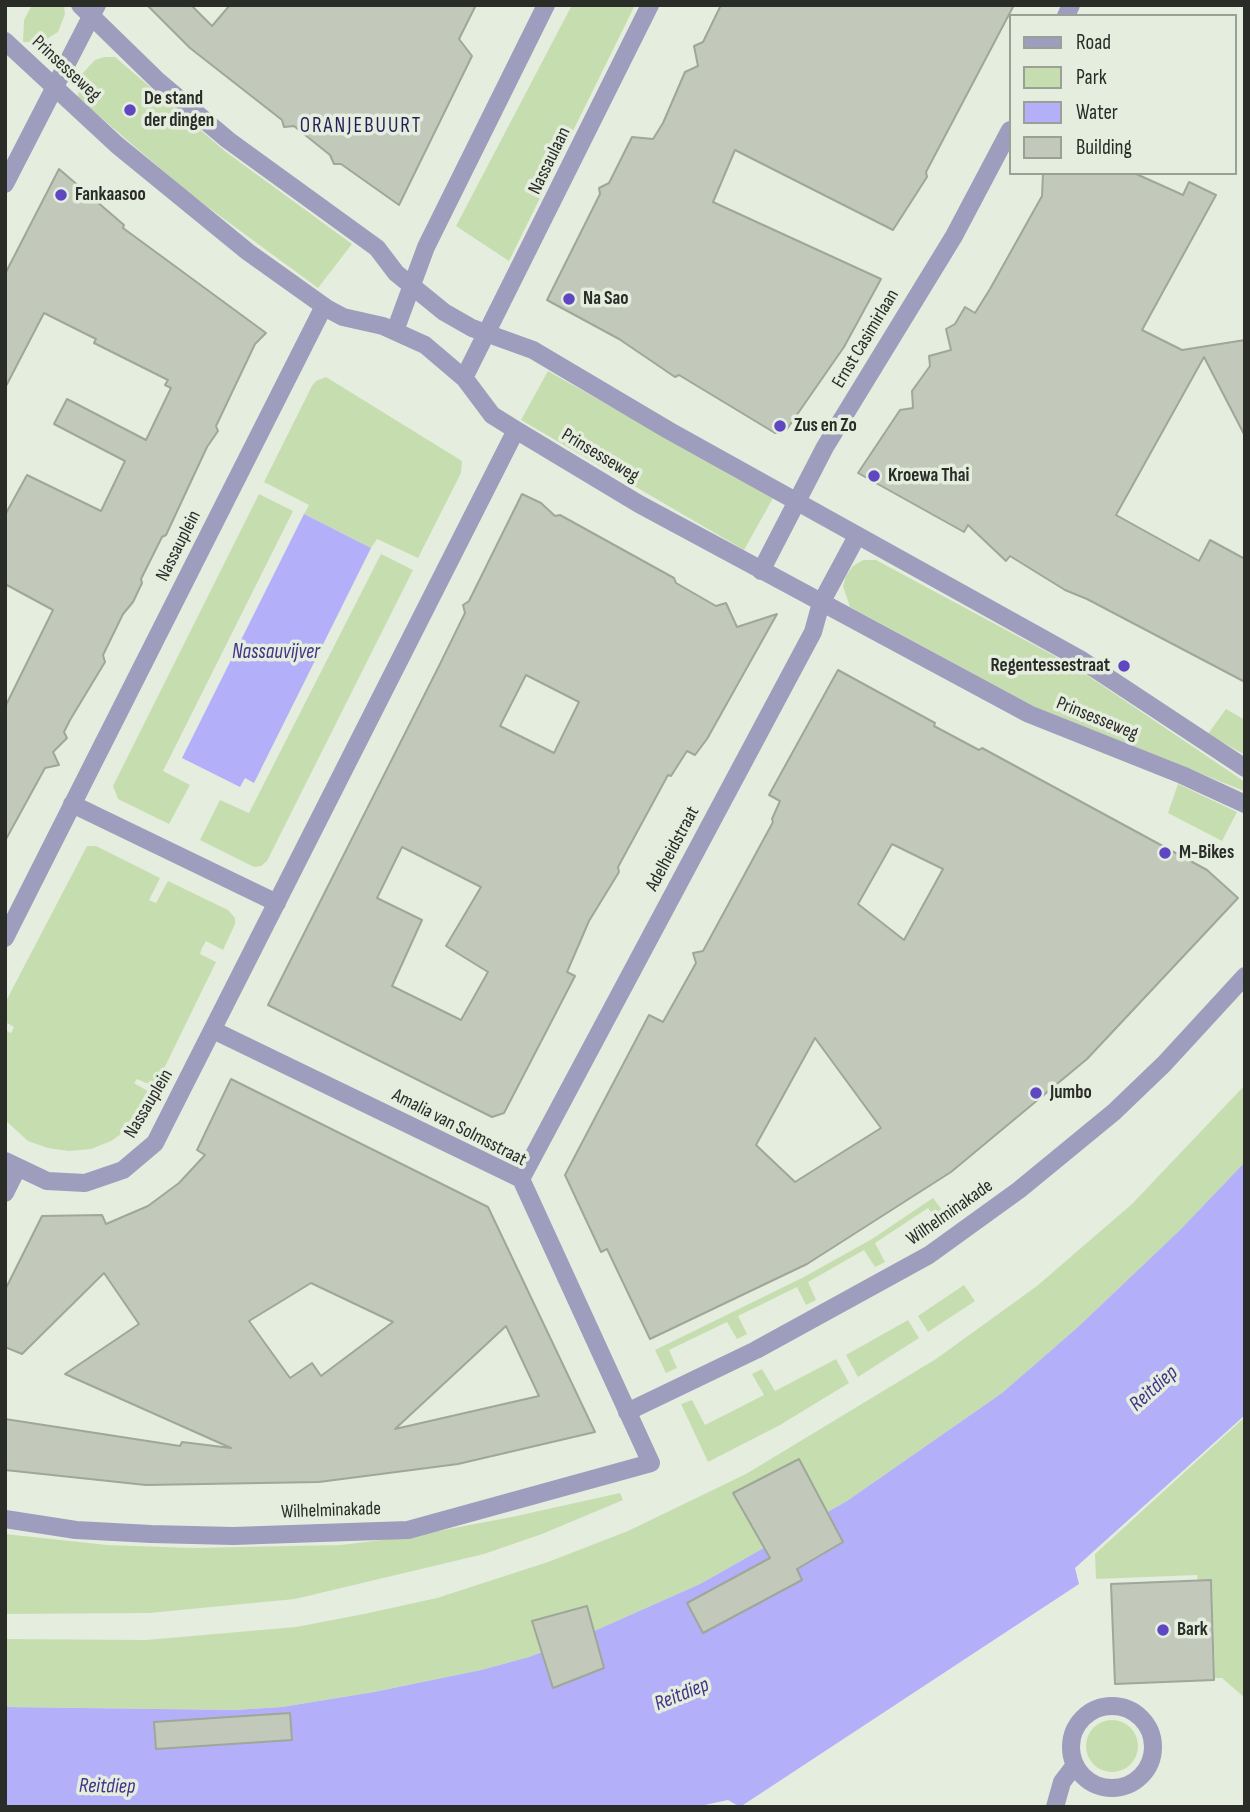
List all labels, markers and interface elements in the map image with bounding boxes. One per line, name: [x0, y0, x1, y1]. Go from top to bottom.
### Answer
legend: [1009, 14, 1236, 175]
text: Road: [1076, 30, 1111, 55]
street label: Prinsesseweg: [27, 31, 105, 107]
text: Park: [1076, 65, 1107, 90]
place label: De stand der dingen: [144, 88, 214, 132]
text: Water: [1076, 100, 1118, 125]
marker: De stand der dingen: [122, 102, 138, 118]
district label: ORANJEBUURT: [301, 114, 421, 140]
street label: Nassaulaan: [524, 124, 576, 198]
text: Building: [1076, 135, 1132, 160]
place label: Fankaasoo: [75, 184, 146, 206]
marker: Fankaasoo: [53, 187, 69, 203]
street label: Ernst Casimirlaan: [828, 286, 904, 392]
place label: Na Sao: [583, 288, 629, 310]
marker: Na Sao: [561, 291, 577, 307]
place label: Zus en Zo: [794, 415, 857, 437]
marker: Zus en Zo: [772, 418, 788, 434]
street label: Prinsesseweg: [557, 424, 643, 488]
place label: Kroewa Thai: [888, 465, 969, 487]
marker: Kroewa Thai: [866, 468, 882, 484]
street label: Nassauplein: [152, 507, 206, 585]
water label: Nassauvijver: [232, 640, 320, 666]
place label: Regentessestraat: [990, 655, 1110, 677]
marker: Regentessestraat: [1116, 658, 1132, 674]
street label: Prinsesseweg: [1053, 692, 1141, 746]
street label: Adelheidstraat: [641, 803, 705, 895]
place label: M-Bikes: [1179, 842, 1234, 864]
marker: M-Bikes: [1157, 845, 1173, 861]
street label: Nassauplein: [120, 1065, 178, 1143]
place label: Jumbo: [1050, 1082, 1092, 1104]
street label: Amalia van Solmsstraat: [388, 1084, 530, 1172]
marker: Jumbo: [1028, 1085, 1044, 1101]
street label: Wilhelminakade: [902, 1175, 998, 1251]
water label: Reitdiep: [1125, 1361, 1183, 1417]
street label: Wilhelminakade: [281, 1498, 381, 1524]
place label: Bark: [1177, 1619, 1208, 1641]
marker: Bark: [1155, 1622, 1171, 1638]
water label: Reitdiep: [651, 1673, 713, 1717]
water label: Reitdiep: [79, 1774, 135, 1800]

